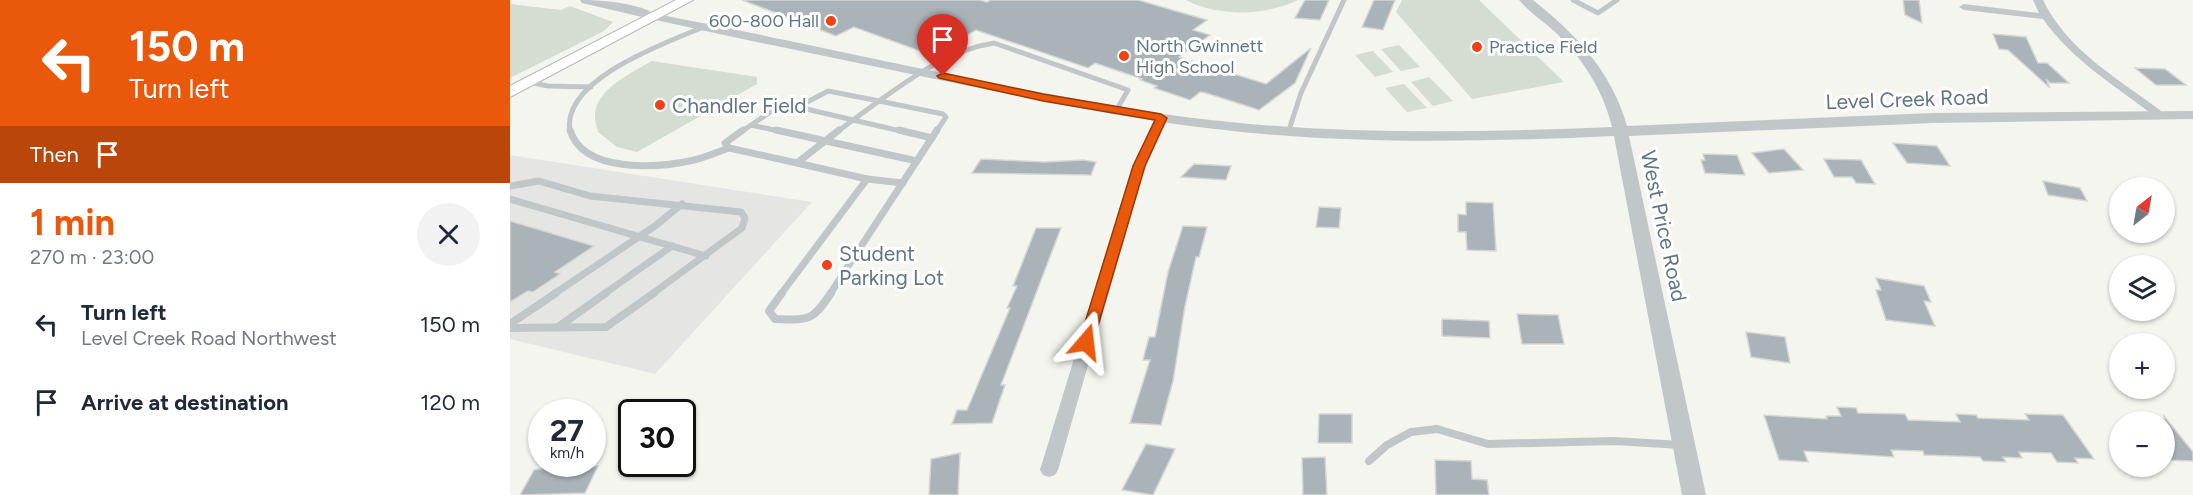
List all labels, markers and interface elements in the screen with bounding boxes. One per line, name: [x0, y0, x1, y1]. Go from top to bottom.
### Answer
place label: 600-800 Hall: [709, 10, 819, 32]
marker: 600-800 Hall: [824, 14, 838, 28]
pin: [917, 14, 968, 76]
text: 150 m: [129, 21, 245, 72]
icon: arrive: [926, 23, 959, 56]
icon: left: [30, 24, 108, 102]
place label: North Gwinnett High School: [1136, 35, 1263, 78]
place label: Practice Field: [1489, 36, 1598, 58]
marker: Practice Field: [1470, 40, 1484, 54]
marker: North Gwinnett High School: [1117, 49, 1131, 63]
text: Turn left: [129, 72, 229, 105]
street label: Level Creek Road: [1825, 84, 1989, 114]
place label: Chandler Field: [672, 93, 807, 118]
marker: Chandler Field: [653, 98, 667, 112]
icon: arrive: [91, 138, 124, 171]
text: Then: [30, 141, 79, 168]
street label: West Price Road: [1636, 148, 1692, 304]
north arrow: [2109, 177, 2175, 243]
map controls: [2109, 177, 2175, 477]
text: 1 min: [30, 201, 115, 244]
button: close: [417, 203, 480, 266]
place label: Student Parking Lot: [839, 241, 944, 290]
text: 270 m · 23:00: [30, 245, 154, 269]
button: layers: [2109, 255, 2175, 321]
marker: Student Parking Lot: [820, 258, 834, 272]
text: Turn left: [81, 299, 167, 326]
icon: left: [30, 308, 63, 341]
position arrow: [1054, 310, 1118, 374]
text: 150 m: [420, 311, 480, 338]
text: Level Creek Road Northwest: [81, 326, 337, 350]
button: +: [2109, 333, 2175, 399]
icon: arrive: [30, 386, 63, 419]
text: Arrive at destination: [81, 389, 289, 416]
text: 120 m: [420, 389, 480, 416]
speed limit sign: 30: [618, 399, 696, 477]
button: −: [2109, 411, 2175, 477]
text: 27: [550, 412, 584, 449]
text: km/h: [550, 444, 584, 462]

